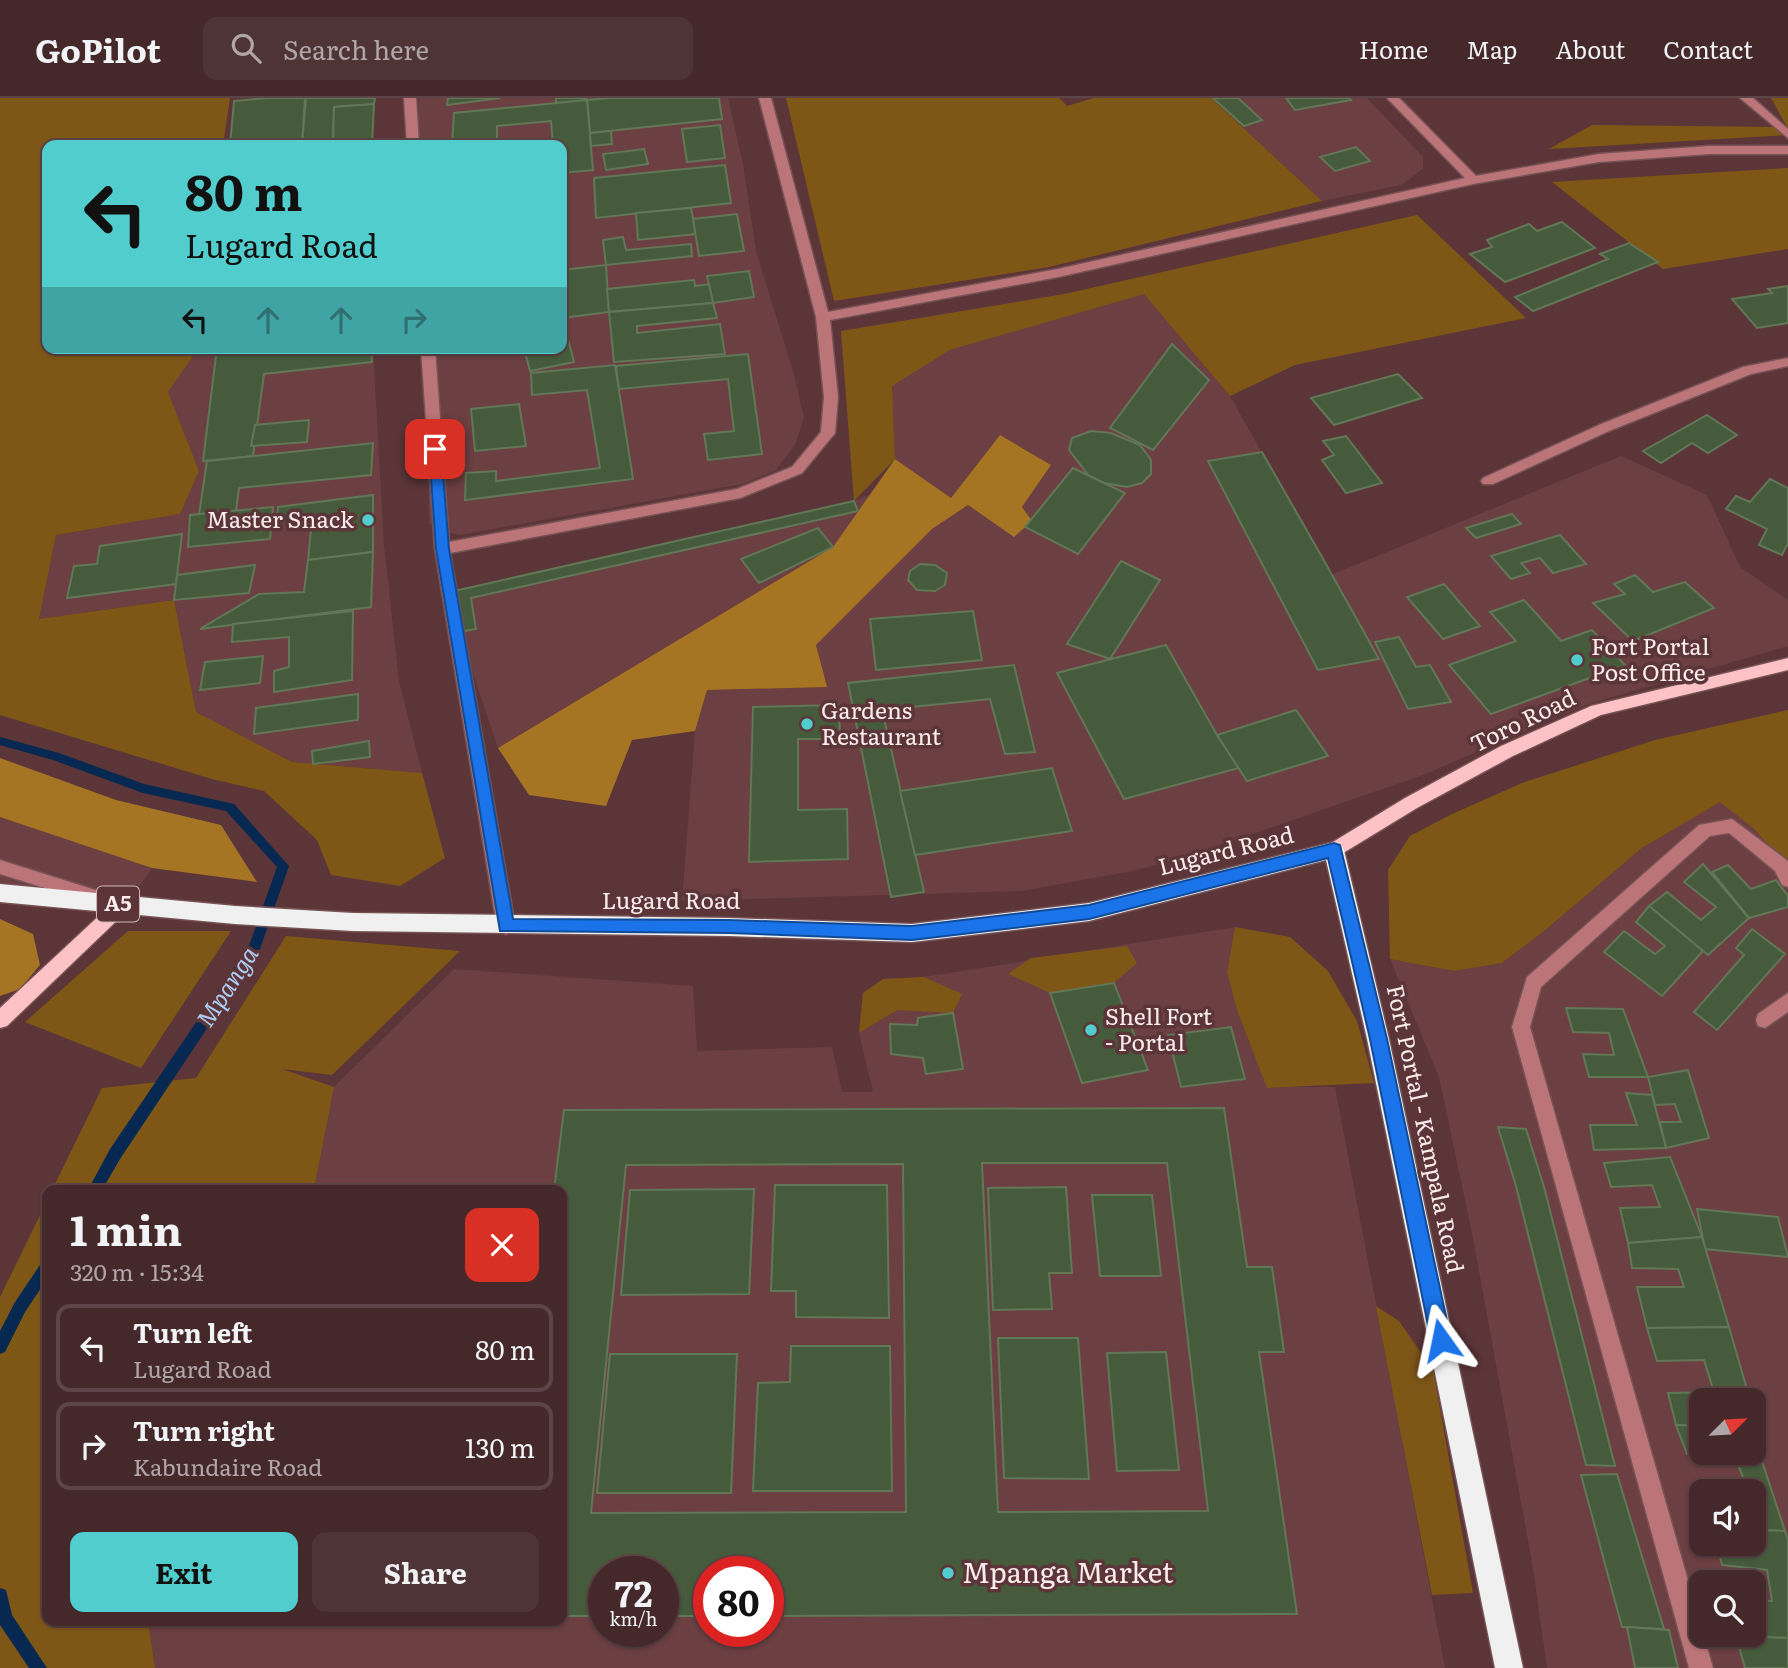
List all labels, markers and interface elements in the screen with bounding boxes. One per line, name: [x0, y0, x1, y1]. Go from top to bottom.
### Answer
search box: [203, 17, 693, 80]
text: GoPilot: [35, 24, 161, 73]
icon: search: [227, 29, 265, 67]
text: Search here: [283, 29, 429, 68]
text: Home: [1359, 31, 1428, 66]
text: Map: [1466, 31, 1517, 66]
text: About: [1555, 31, 1625, 66]
text: Contact: [1663, 31, 1753, 66]
text: 80 m: [185, 153, 303, 226]
icon: left: [70, 168, 161, 259]
text: Lugard Road: [185, 220, 378, 268]
icon: left: [176, 301, 214, 339]
icon: ahead: [249, 301, 287, 339]
icon: ahead: [322, 301, 360, 339]
icon: right: [395, 301, 433, 339]
pin: [405, 419, 465, 479]
icon: arrive: [416, 430, 454, 468]
place label: Master Snack: [206, 501, 355, 535]
marker: Master Snack: [360, 512, 376, 528]
place label: Fort Portal Post Office: [1591, 628, 1710, 688]
marker: Fort Portal Post Office: [1569, 652, 1585, 668]
street label: Toro Road: [1464, 679, 1580, 759]
place label: Gardens Restaurant: [821, 692, 942, 752]
marker: Gardens Restaurant: [799, 716, 815, 732]
street label: Lugard Road: [1154, 816, 1297, 882]
street label: Lugard Road: [602, 882, 740, 916]
road number: A5: [97, 886, 139, 922]
water label: Mpanga: [187, 938, 265, 1033]
street label: Fort Portal - Kampala Road: [1380, 981, 1474, 1276]
place label: Shell Fort - Portal: [1105, 998, 1213, 1058]
marker: Shell Fort - Portal: [1083, 1022, 1099, 1038]
text: 1 min: [70, 1197, 182, 1259]
button: close: [465, 1208, 539, 1282]
text: 320 m · 15:34: [70, 1254, 204, 1288]
position arrow: [1404, 1303, 1478, 1377]
text: Turn left: [133, 1312, 252, 1351]
icon: left: [74, 1329, 112, 1367]
text: 80 m: [475, 1329, 535, 1368]
text: Lugard Road: [133, 1351, 272, 1385]
north arrow: [1689, 1388, 1766, 1465]
map controls: [1689, 1388, 1766, 1647]
text: Turn right: [133, 1410, 275, 1449]
icon: right: [74, 1427, 112, 1465]
text: 130 m: [465, 1427, 535, 1466]
text: Kabundaire Road: [133, 1449, 322, 1483]
button: sound: [1689, 1479, 1766, 1556]
button: Exit: [70, 1532, 298, 1612]
button: Share: [312, 1532, 539, 1612]
place label: Mpanga Market: [962, 1550, 1174, 1592]
speed limit sign: 80: [693, 1556, 784, 1647]
marker: Mpanga Market: [940, 1565, 956, 1581]
text: 72: [614, 1566, 653, 1618]
button: search: [1689, 1570, 1766, 1647]
text: km/h: [610, 1605, 657, 1632]

